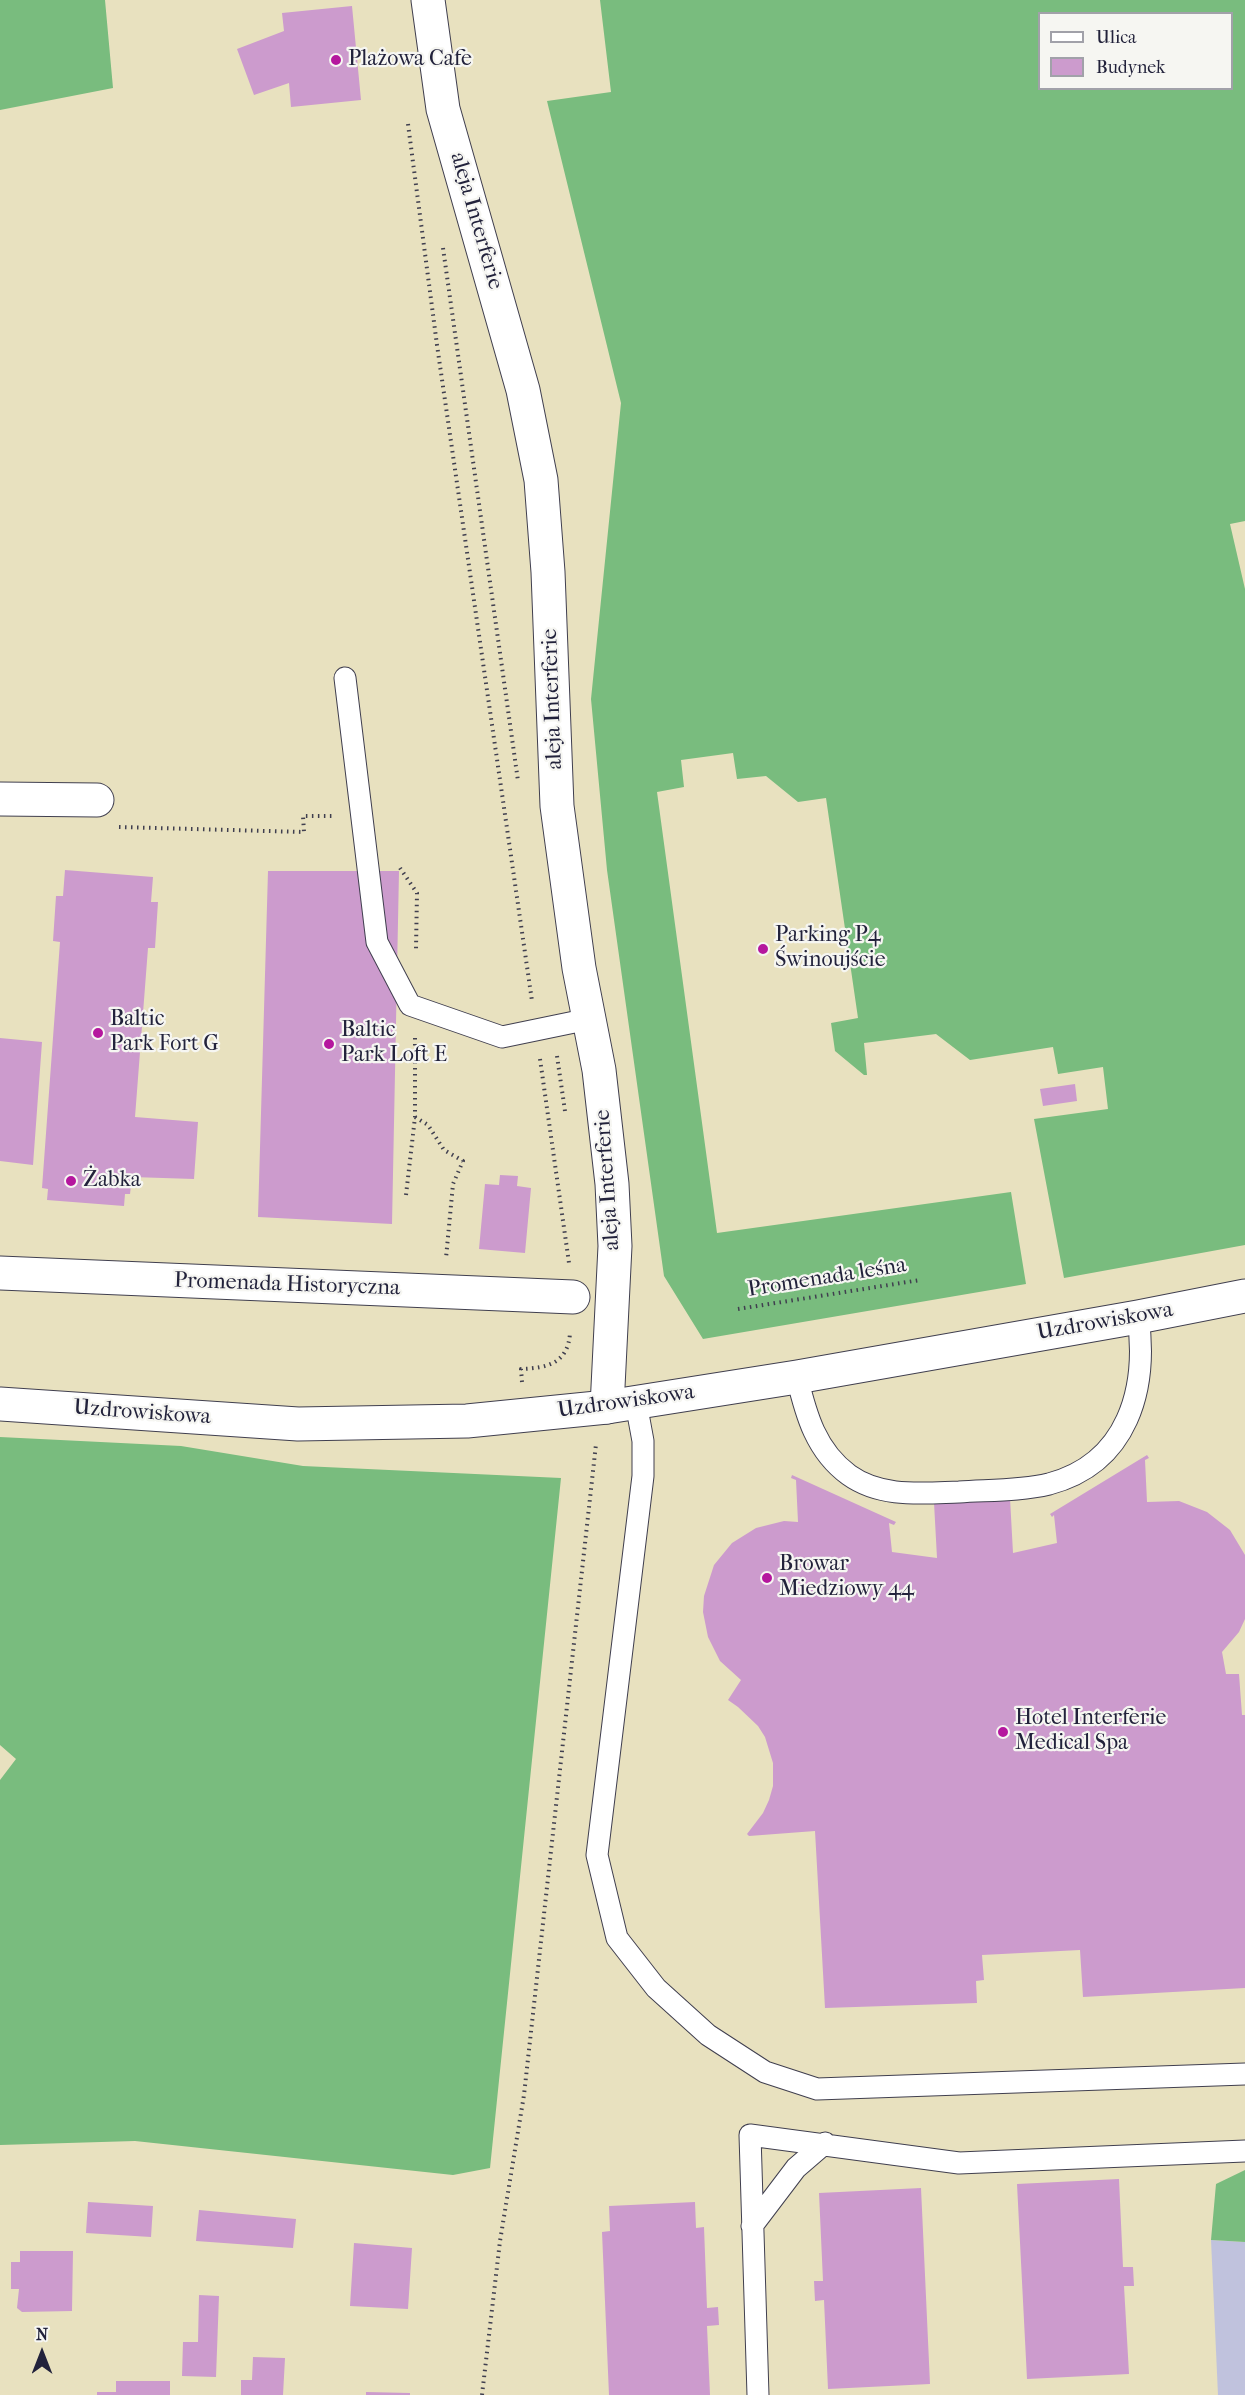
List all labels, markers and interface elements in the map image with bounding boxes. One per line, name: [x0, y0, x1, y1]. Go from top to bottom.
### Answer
legend: [1038, 12, 1233, 90]
text: Ulica: [1096, 27, 1136, 48]
place label: Plażowa Cafe: [348, 47, 472, 73]
marker: Plażowa Cafe: [329, 53, 343, 67]
text: Budynek: [1096, 57, 1165, 78]
street label: aleja Interferie: [444, 150, 508, 292]
street label: aleja Interferie: [537, 628, 569, 770]
place label: Parking P4 Świnoujście: [775, 923, 886, 974]
marker: Parking P4 Świnoujście: [756, 942, 770, 956]
place label: Baltic Park Fort G: [110, 1007, 219, 1058]
place label: Baltic Park Loft E: [341, 1018, 447, 1070]
marker: Baltic Park Fort G: [91, 1026, 105, 1040]
marker: Baltic Park Loft E: [322, 1037, 336, 1051]
street label: aleja Interferie: [590, 1109, 626, 1251]
place label: Żabka: [83, 1168, 141, 1194]
marker: Żabka: [64, 1174, 78, 1188]
street label: Promenada leśna: [746, 1252, 908, 1304]
street label: Promenada Historyczna: [173, 1268, 401, 1302]
street label: Uzdrowiskowa: [1035, 1297, 1175, 1347]
street label: Uzdrowiskowa: [556, 1379, 696, 1425]
street label: Uzdrowiskowa: [72, 1395, 212, 1431]
place label: Browar Miedziowy 44: [779, 1552, 914, 1604]
marker: Browar Miedziowy 44: [760, 1571, 774, 1585]
place label: Hotel Interferie Medical Spa: [1015, 1706, 1166, 1758]
marker: Hotel Interferie Medical Spa: [996, 1725, 1010, 1739]
north arrow: [12, 2323, 72, 2383]
text: N: [36, 2325, 48, 2344]

